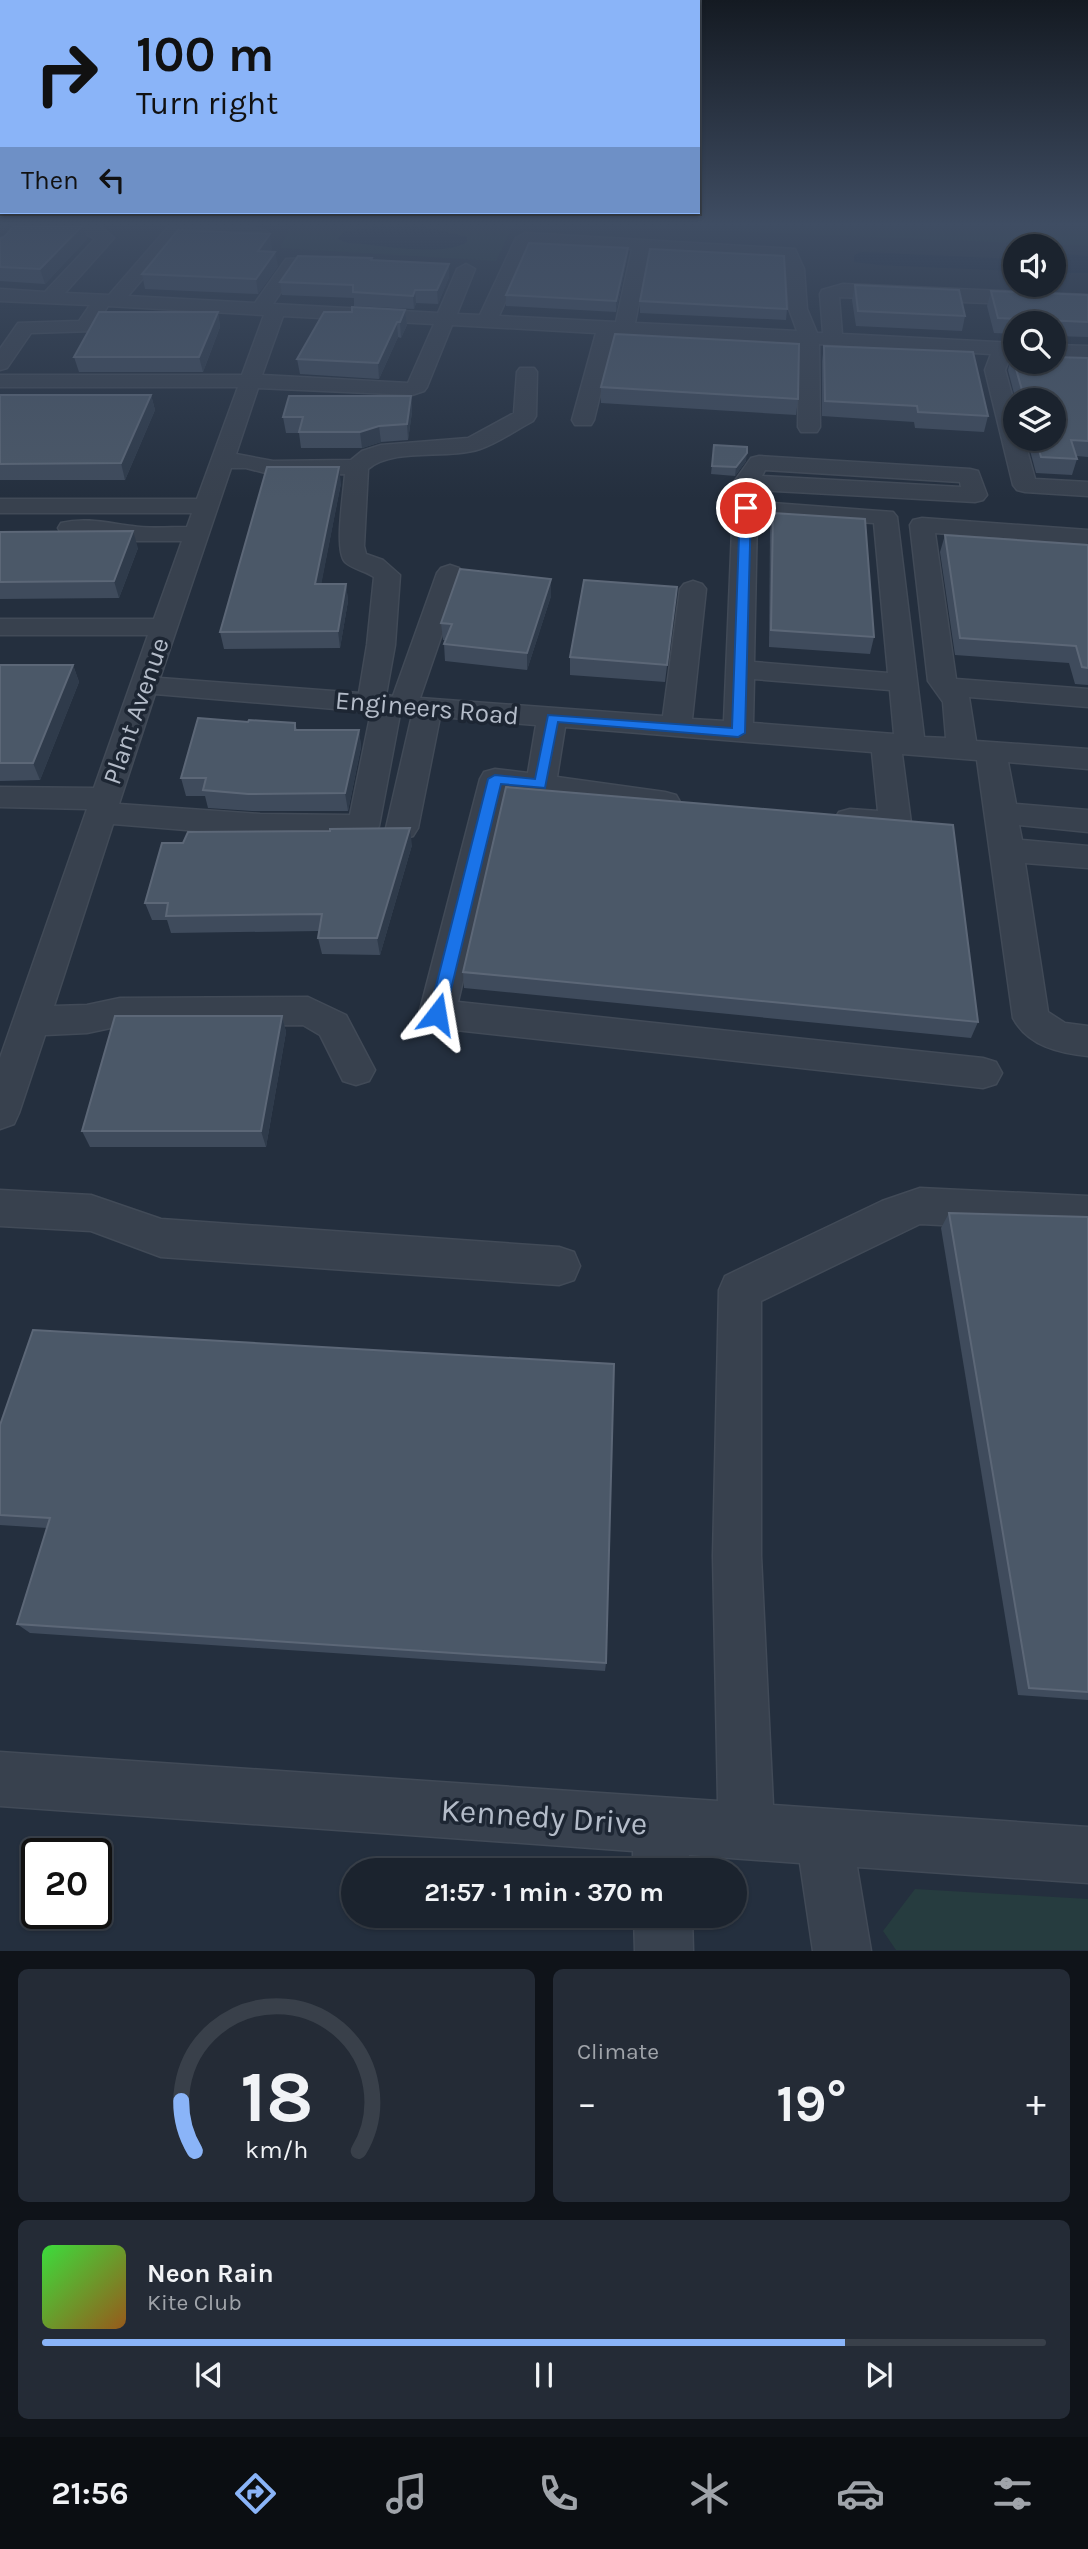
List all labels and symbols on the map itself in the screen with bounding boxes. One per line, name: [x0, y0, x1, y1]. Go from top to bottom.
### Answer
pin: [716, 478, 776, 538]
street label: Plant Avenue: [96, 634, 176, 788]
street label: Engineers Road: [334, 685, 520, 731]
position arrow: [400, 977, 474, 1051]
street label: Kennedy Drive: [439, 1791, 649, 1843]
speed limit sign: 20: [21, 1838, 112, 1929]

